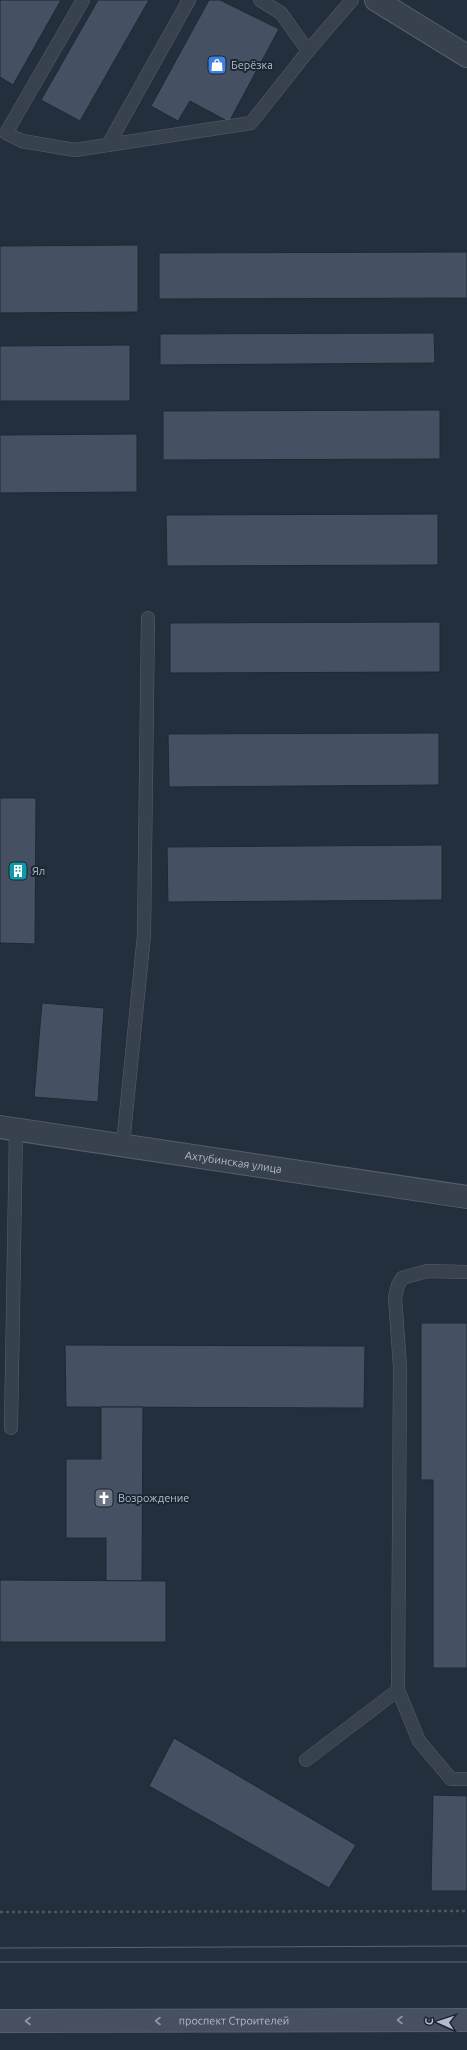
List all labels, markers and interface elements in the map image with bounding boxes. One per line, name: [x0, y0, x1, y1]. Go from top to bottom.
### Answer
shop icon: Берёзка: [206, 54, 228, 76]
place label: Берёзка: [231, 59, 273, 71]
building icon: Ял: [7, 860, 29, 882]
place label: Ял: [32, 865, 45, 877]
street label: Ахтубинская улица: [184, 1149, 283, 1175]
church icon: Возрождение: [93, 1487, 115, 1509]
place label: Возрождение: [118, 1492, 189, 1504]
north arrow: [419, 2002, 459, 2042]
street label: проспект Строителей: [179, 2014, 289, 2027]
one-way arrow: [397, 2016, 403, 2024]
one-way arrow: [25, 2017, 31, 2025]
one-way arrow: [155, 2017, 161, 2025]
text: С: [423, 2018, 435, 2025]

